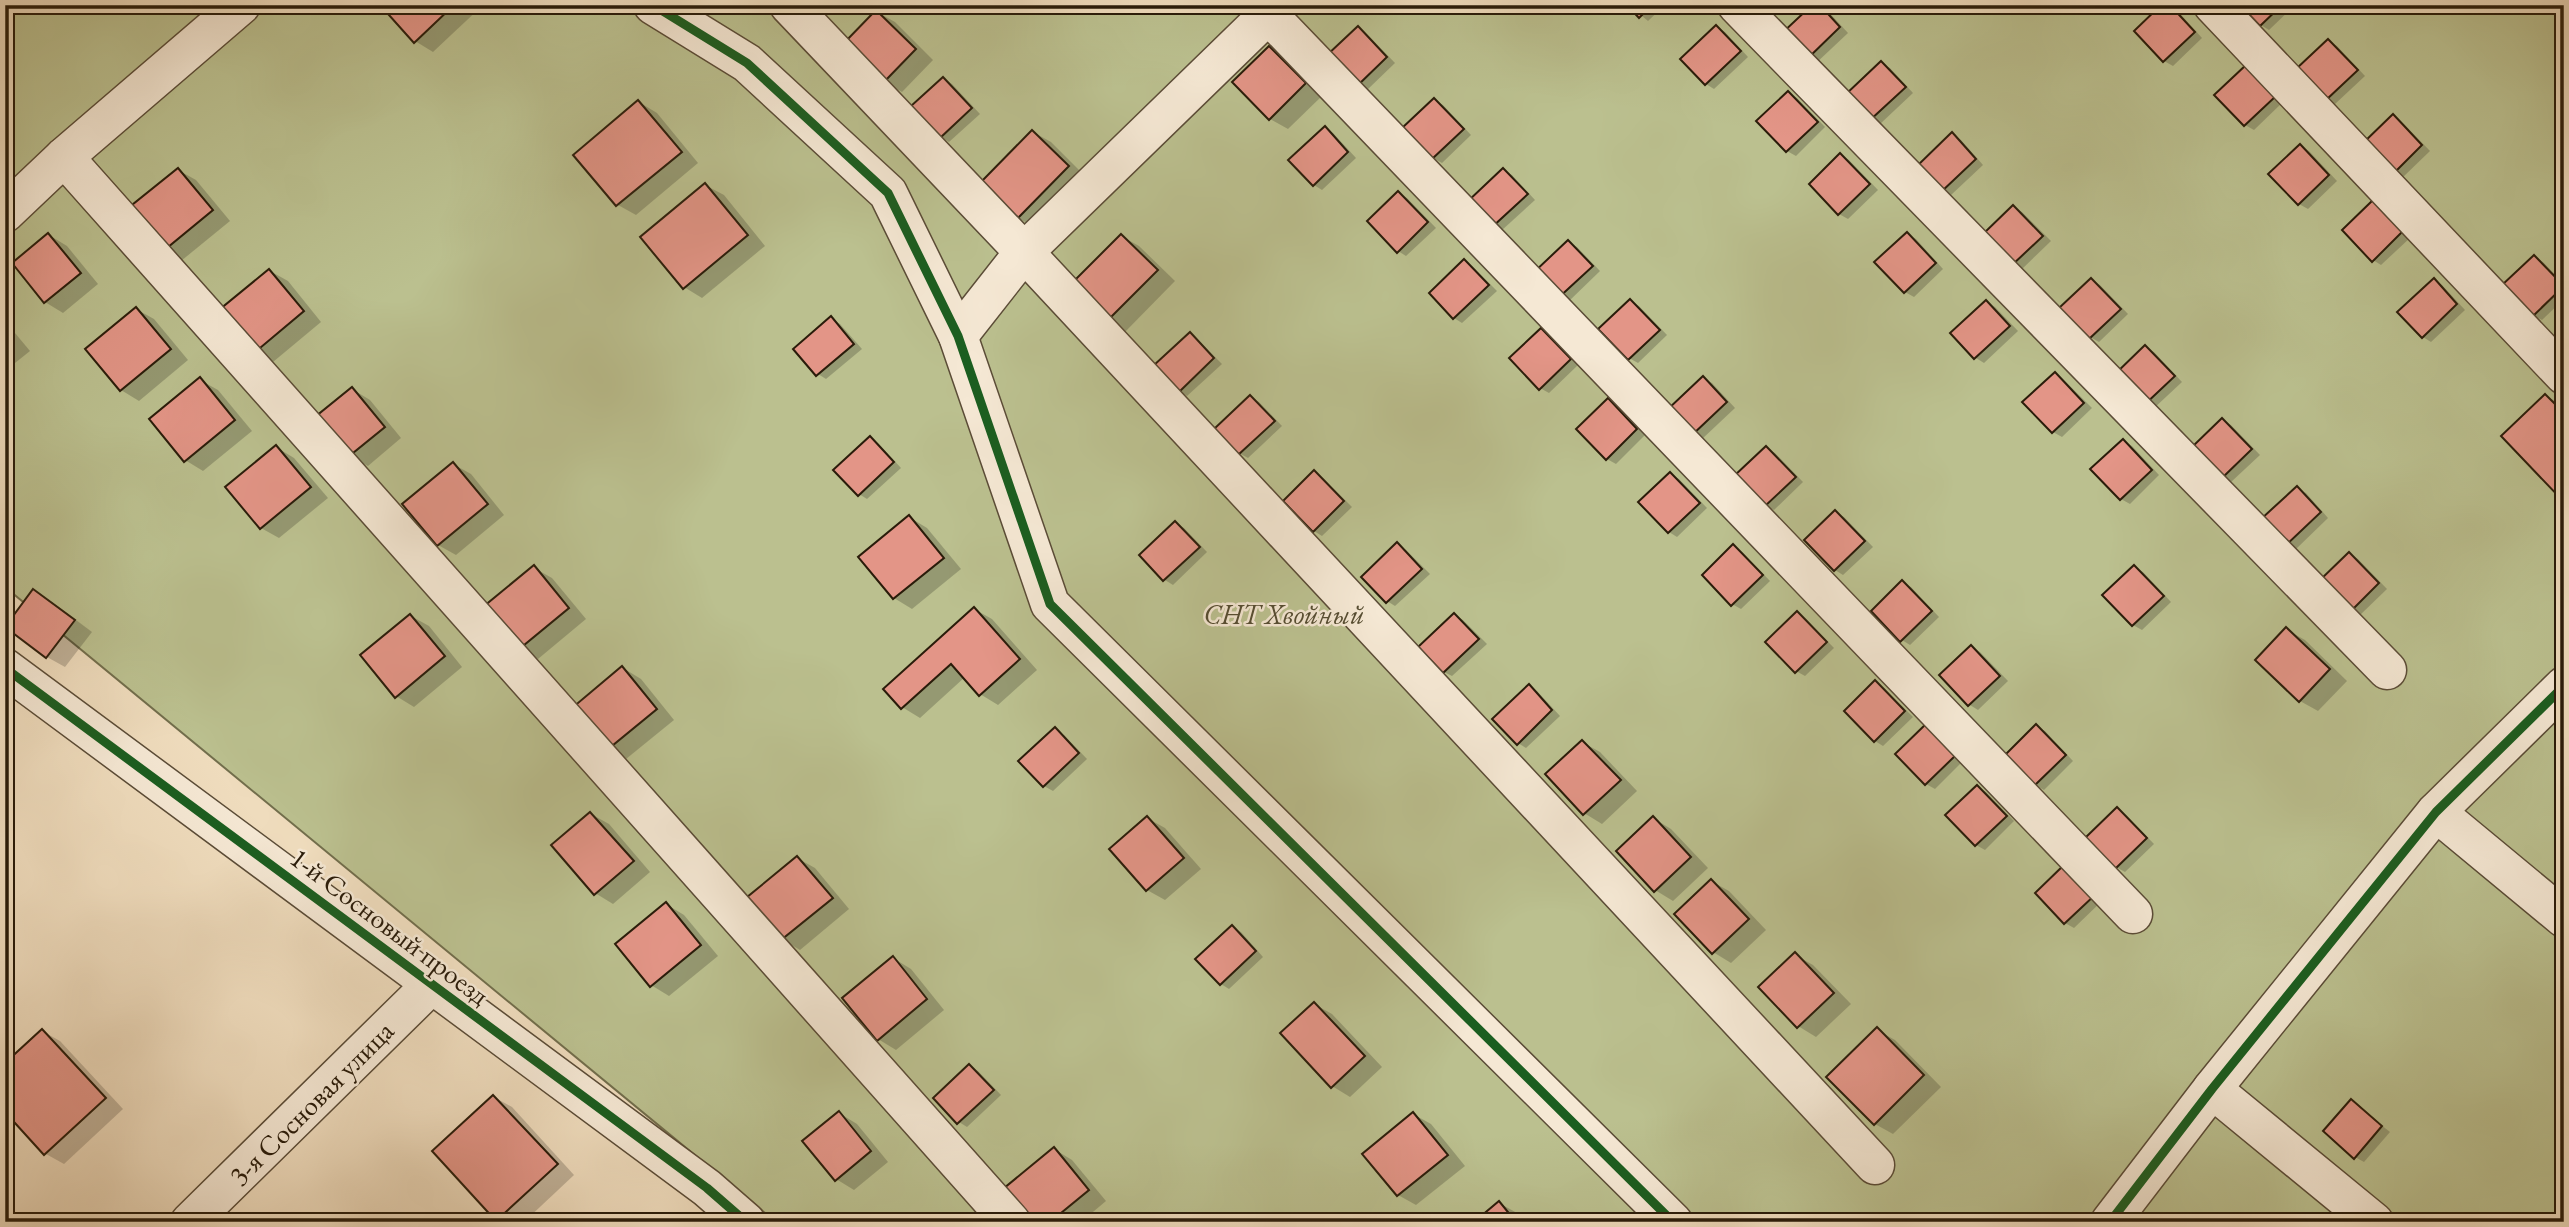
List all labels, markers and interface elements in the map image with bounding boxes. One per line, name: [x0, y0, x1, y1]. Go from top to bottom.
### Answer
park label: СНТ Хвойный: [1204, 596, 1364, 632]
street label: 1-й Сосновый проезд: [283, 839, 497, 1013]
street label: 3-я Сосновая улица: [221, 1012, 402, 1193]

